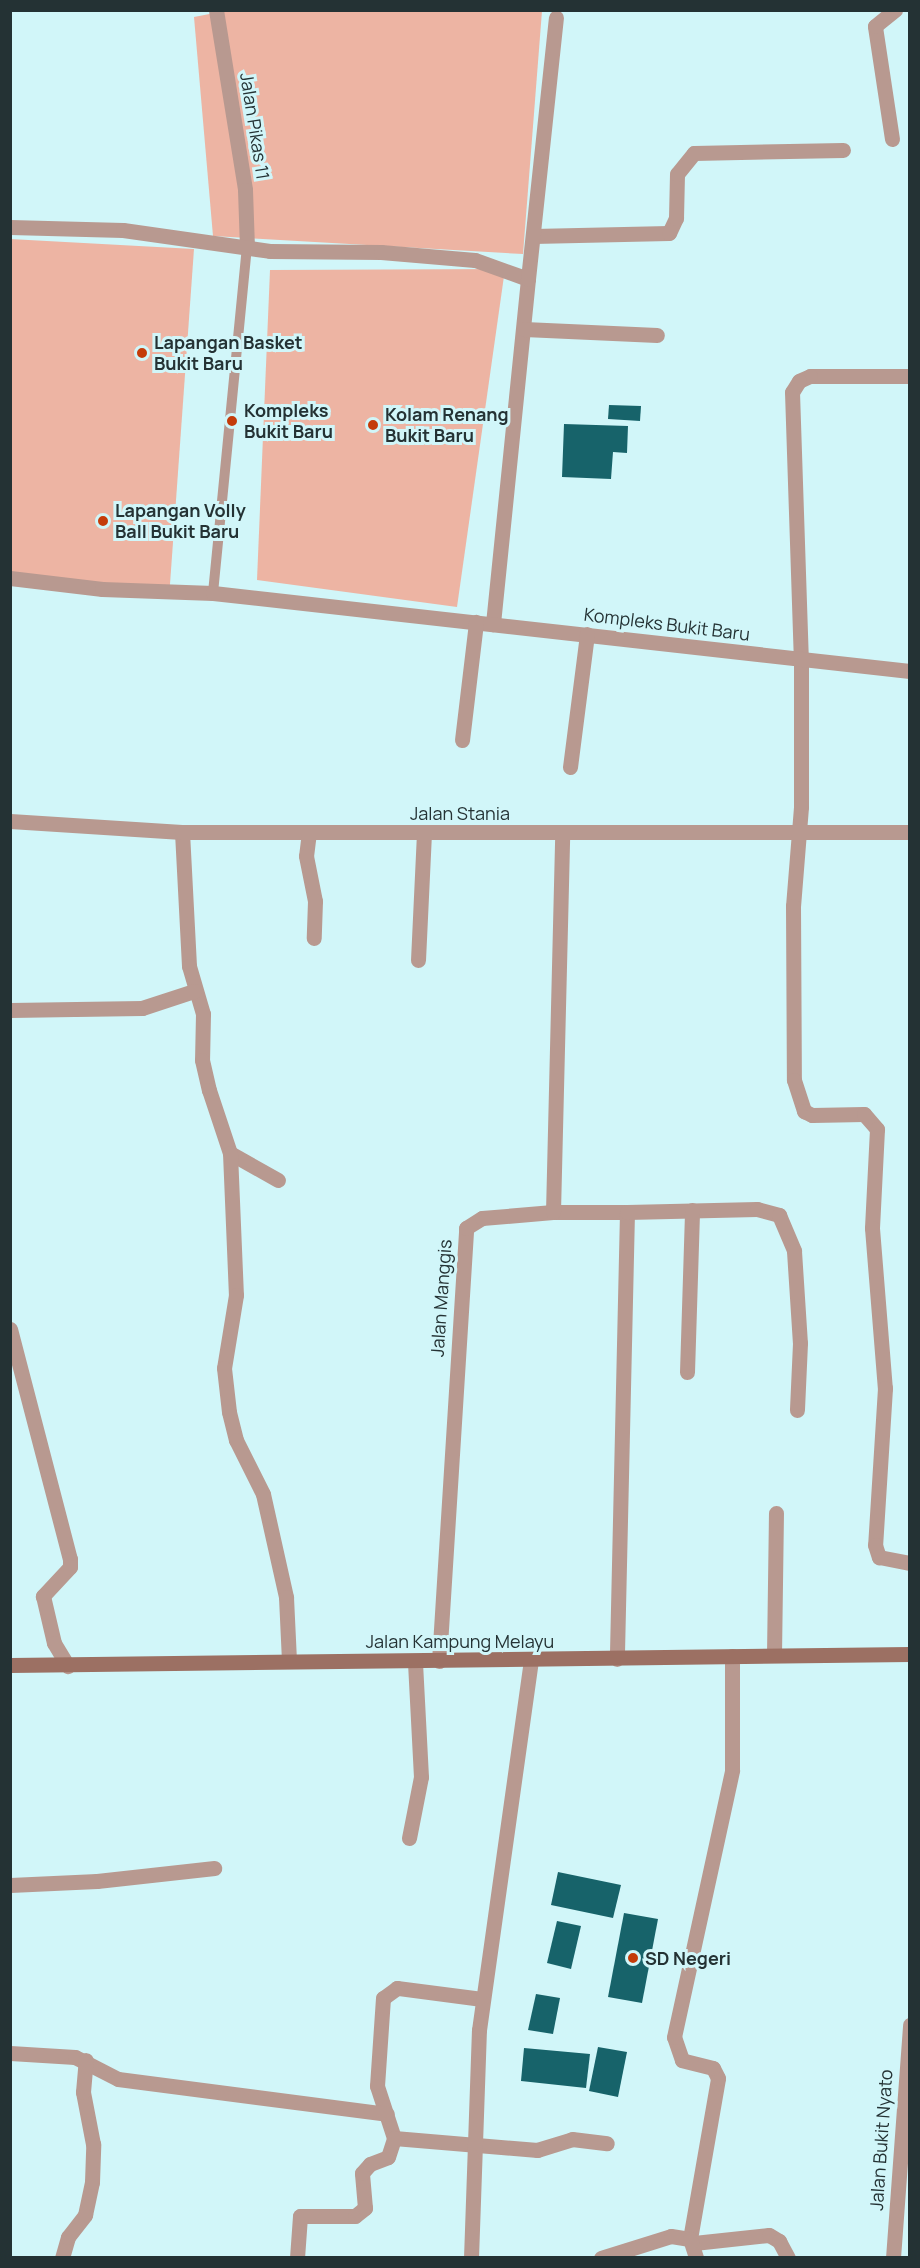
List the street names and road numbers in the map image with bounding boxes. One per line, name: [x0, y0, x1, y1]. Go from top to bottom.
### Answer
street label: Jalan Pikas 11: [236, 71, 274, 181]
street label: Kompleks Bukit Baru: [583, 603, 751, 645]
street label: Jalan Stania: [410, 802, 510, 824]
street label: Jalan Manggis: [426, 1239, 456, 1357]
street label: Jalan Kampung Melayu: [366, 1630, 554, 1652]
street label: Jalan Bukit Nyato: [865, 2069, 897, 2211]

